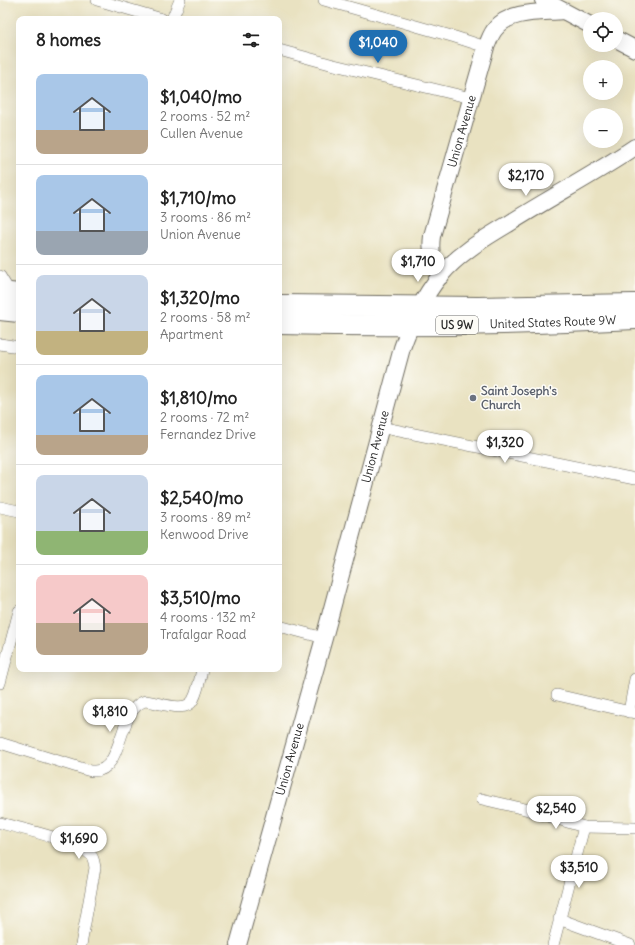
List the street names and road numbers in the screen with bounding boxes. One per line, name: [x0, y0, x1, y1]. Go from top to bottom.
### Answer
street label: Union Avenue: [444, 93, 479, 169]
street label: United States Route 9W: [490, 312, 617, 331]
road number: US 9W: [436, 316, 478, 334]
street label: Union Avenue: [358, 409, 392, 484]
street label: Union Avenue: [272, 721, 307, 797]

